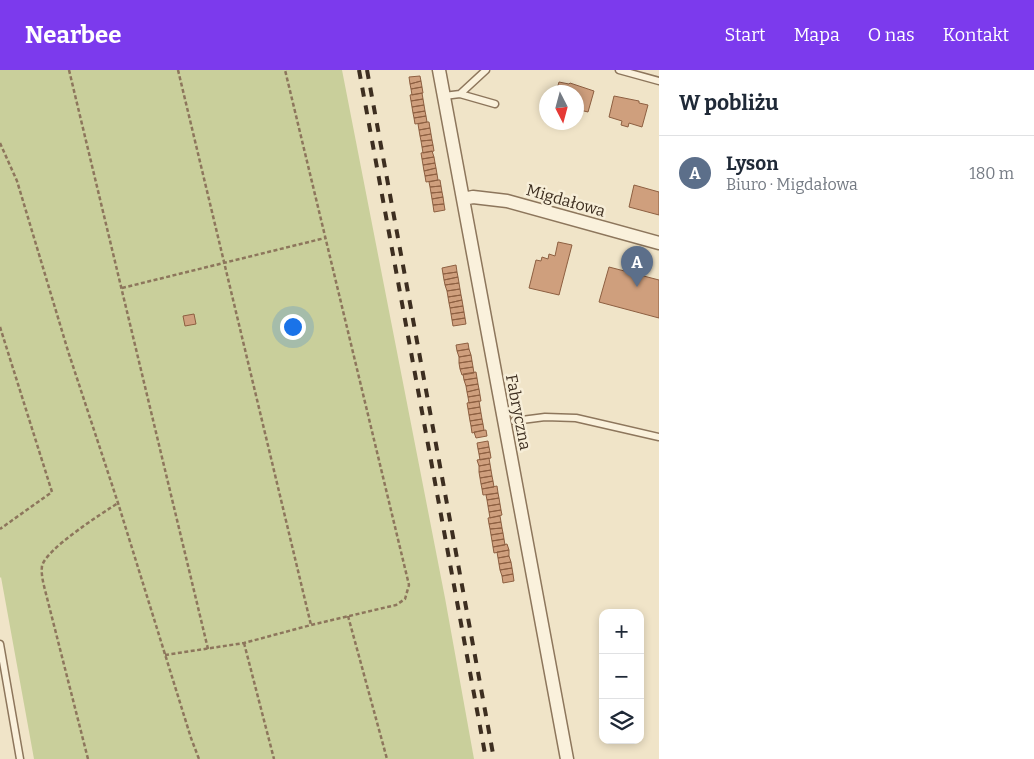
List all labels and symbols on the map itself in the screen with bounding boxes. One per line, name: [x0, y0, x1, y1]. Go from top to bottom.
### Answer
north arrow: [539, 85, 584, 130]
street label: Migdałowa: [524, 180, 608, 221]
pin: A: [621, 246, 653, 287]
your location: [280, 314, 306, 340]
street label: Fabryczna: [502, 373, 535, 452]

